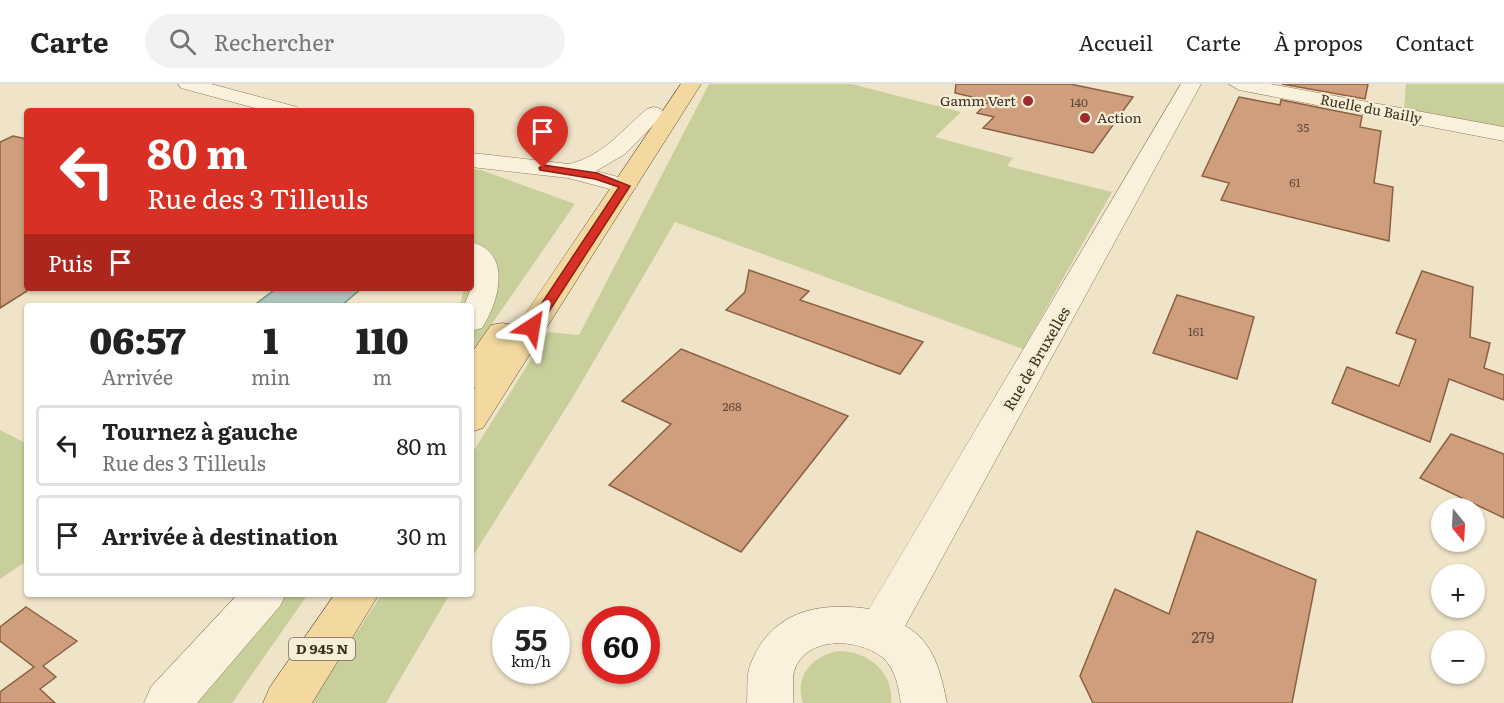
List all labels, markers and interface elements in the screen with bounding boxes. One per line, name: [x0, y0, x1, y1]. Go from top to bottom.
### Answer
search box: [145, 14, 565, 68]
text: Carte: [30, 20, 109, 62]
icon: search: [166, 25, 199, 58]
text: Rechercher: [214, 25, 334, 58]
text: Accueil: [1079, 26, 1153, 57]
text: Carte: [1186, 26, 1241, 57]
text: À propos: [1274, 26, 1363, 57]
text: Contact: [1396, 26, 1474, 57]
street label: Ruelle du Bailly: [1319, 88, 1425, 128]
place label: Gamm Vert: [940, 90, 1016, 110]
house number: 140: [1070, 93, 1088, 111]
marker: Gamm Vert: [1021, 94, 1035, 108]
pin: [517, 106, 568, 168]
place label: Action: [1097, 107, 1142, 127]
marker: Action: [1078, 111, 1092, 125]
icon: arrive: [526, 115, 559, 148]
house number: 35: [1297, 118, 1309, 136]
text: 80 m: [147, 120, 248, 182]
icon: left: [48, 132, 126, 210]
house number: 61: [1289, 173, 1301, 191]
text: Rue des 3 Tilleuls: [147, 177, 368, 217]
text: Puis: [48, 246, 92, 279]
icon: arrive: [104, 246, 137, 279]
position arrow: [500, 295, 564, 359]
street label: Rue de Bruxelles: [997, 302, 1075, 415]
text: 06:57: [89, 312, 186, 365]
text: 1: [263, 312, 278, 365]
text: 110: [356, 312, 409, 365]
house number: 161: [1188, 322, 1204, 340]
text: Arrivée: [102, 361, 173, 391]
text: min: [251, 361, 290, 391]
text: m: [372, 361, 392, 391]
house number: 268: [722, 397, 742, 415]
text: Tournez à gauche: [102, 414, 298, 447]
icon: left: [51, 429, 84, 462]
text: 80 m: [396, 429, 447, 462]
text: Rue des 3 Tilleuls: [102, 447, 266, 477]
north arrow: [1431, 498, 1485, 552]
map controls: [1431, 498, 1485, 684]
icon: arrive: [51, 519, 84, 552]
text: Arrivée à destination: [102, 519, 338, 552]
text: 30 m: [397, 519, 447, 552]
button: +: [1431, 564, 1485, 618]
speed limit sign: 60: [582, 606, 660, 684]
text: 55: [515, 616, 547, 660]
house number: 279: [1192, 625, 1215, 648]
button: −: [1431, 630, 1485, 684]
road number: D 945 N: [289, 638, 355, 660]
text: km/h: [511, 649, 551, 672]

